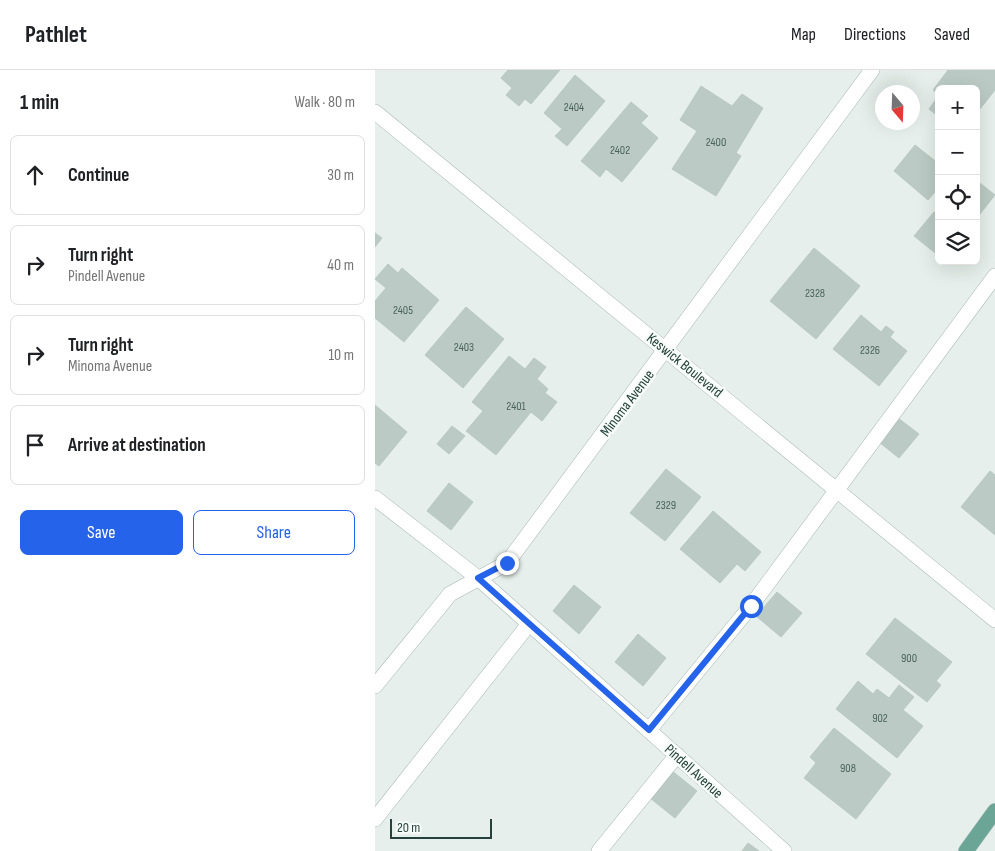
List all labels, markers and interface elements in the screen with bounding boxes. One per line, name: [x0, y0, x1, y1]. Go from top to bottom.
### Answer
text: Pathlet: [25, 20, 87, 49]
text: Map: [791, 24, 816, 45]
text: Directions: [844, 24, 906, 45]
text: Saved: [934, 24, 970, 45]
north arrow: [875, 85, 920, 130]
map controls: [935, 85, 980, 265]
button: +: [935, 85, 980, 130]
text: 1 min: [20, 90, 59, 115]
text: Walk · 80 m: [295, 93, 355, 112]
house number: 2404: [564, 100, 584, 115]
button: −: [935, 130, 980, 175]
house number: 2400: [706, 135, 726, 150]
house number: 2402: [610, 143, 630, 158]
icon: ahead: [21, 161, 49, 189]
text: Continue: [68, 164, 129, 187]
text: 30 m: [327, 166, 354, 185]
button: locate: [935, 175, 980, 220]
button: layers: [935, 220, 980, 265]
text: Turn right: [68, 244, 133, 267]
icon: right: [21, 251, 49, 279]
text: 40 m: [327, 256, 354, 275]
text: Pindell Avenue: [68, 267, 145, 286]
house number: 2328: [805, 286, 825, 301]
house number: 2405: [393, 303, 413, 318]
street label: Keswick Boulevard: [643, 329, 727, 402]
text: Turn right: [68, 334, 133, 357]
house number: 2403: [454, 340, 474, 355]
icon: right: [21, 341, 49, 369]
house number: 2326: [860, 343, 880, 358]
text: 10 m: [328, 346, 354, 365]
text: Minoma Avenue: [68, 357, 152, 376]
street label: Minoma Avenue: [596, 366, 659, 440]
house number: 2401: [506, 399, 527, 414]
icon: arrive: [21, 431, 49, 459]
text: Arrive at destination: [68, 434, 206, 457]
house number: 2329: [656, 498, 676, 513]
button: Save: [20, 510, 183, 555]
button: Share: [193, 510, 355, 555]
route end: [496, 552, 519, 575]
route start: [740, 595, 763, 618]
house number: 900: [901, 651, 917, 666]
house number: 902: [872, 711, 888, 726]
street label: Pindell Avenue: [660, 740, 727, 803]
house number: 908: [840, 761, 856, 776]
scale bar: [390, 816, 493, 839]
text: 20 m: [397, 819, 420, 836]

